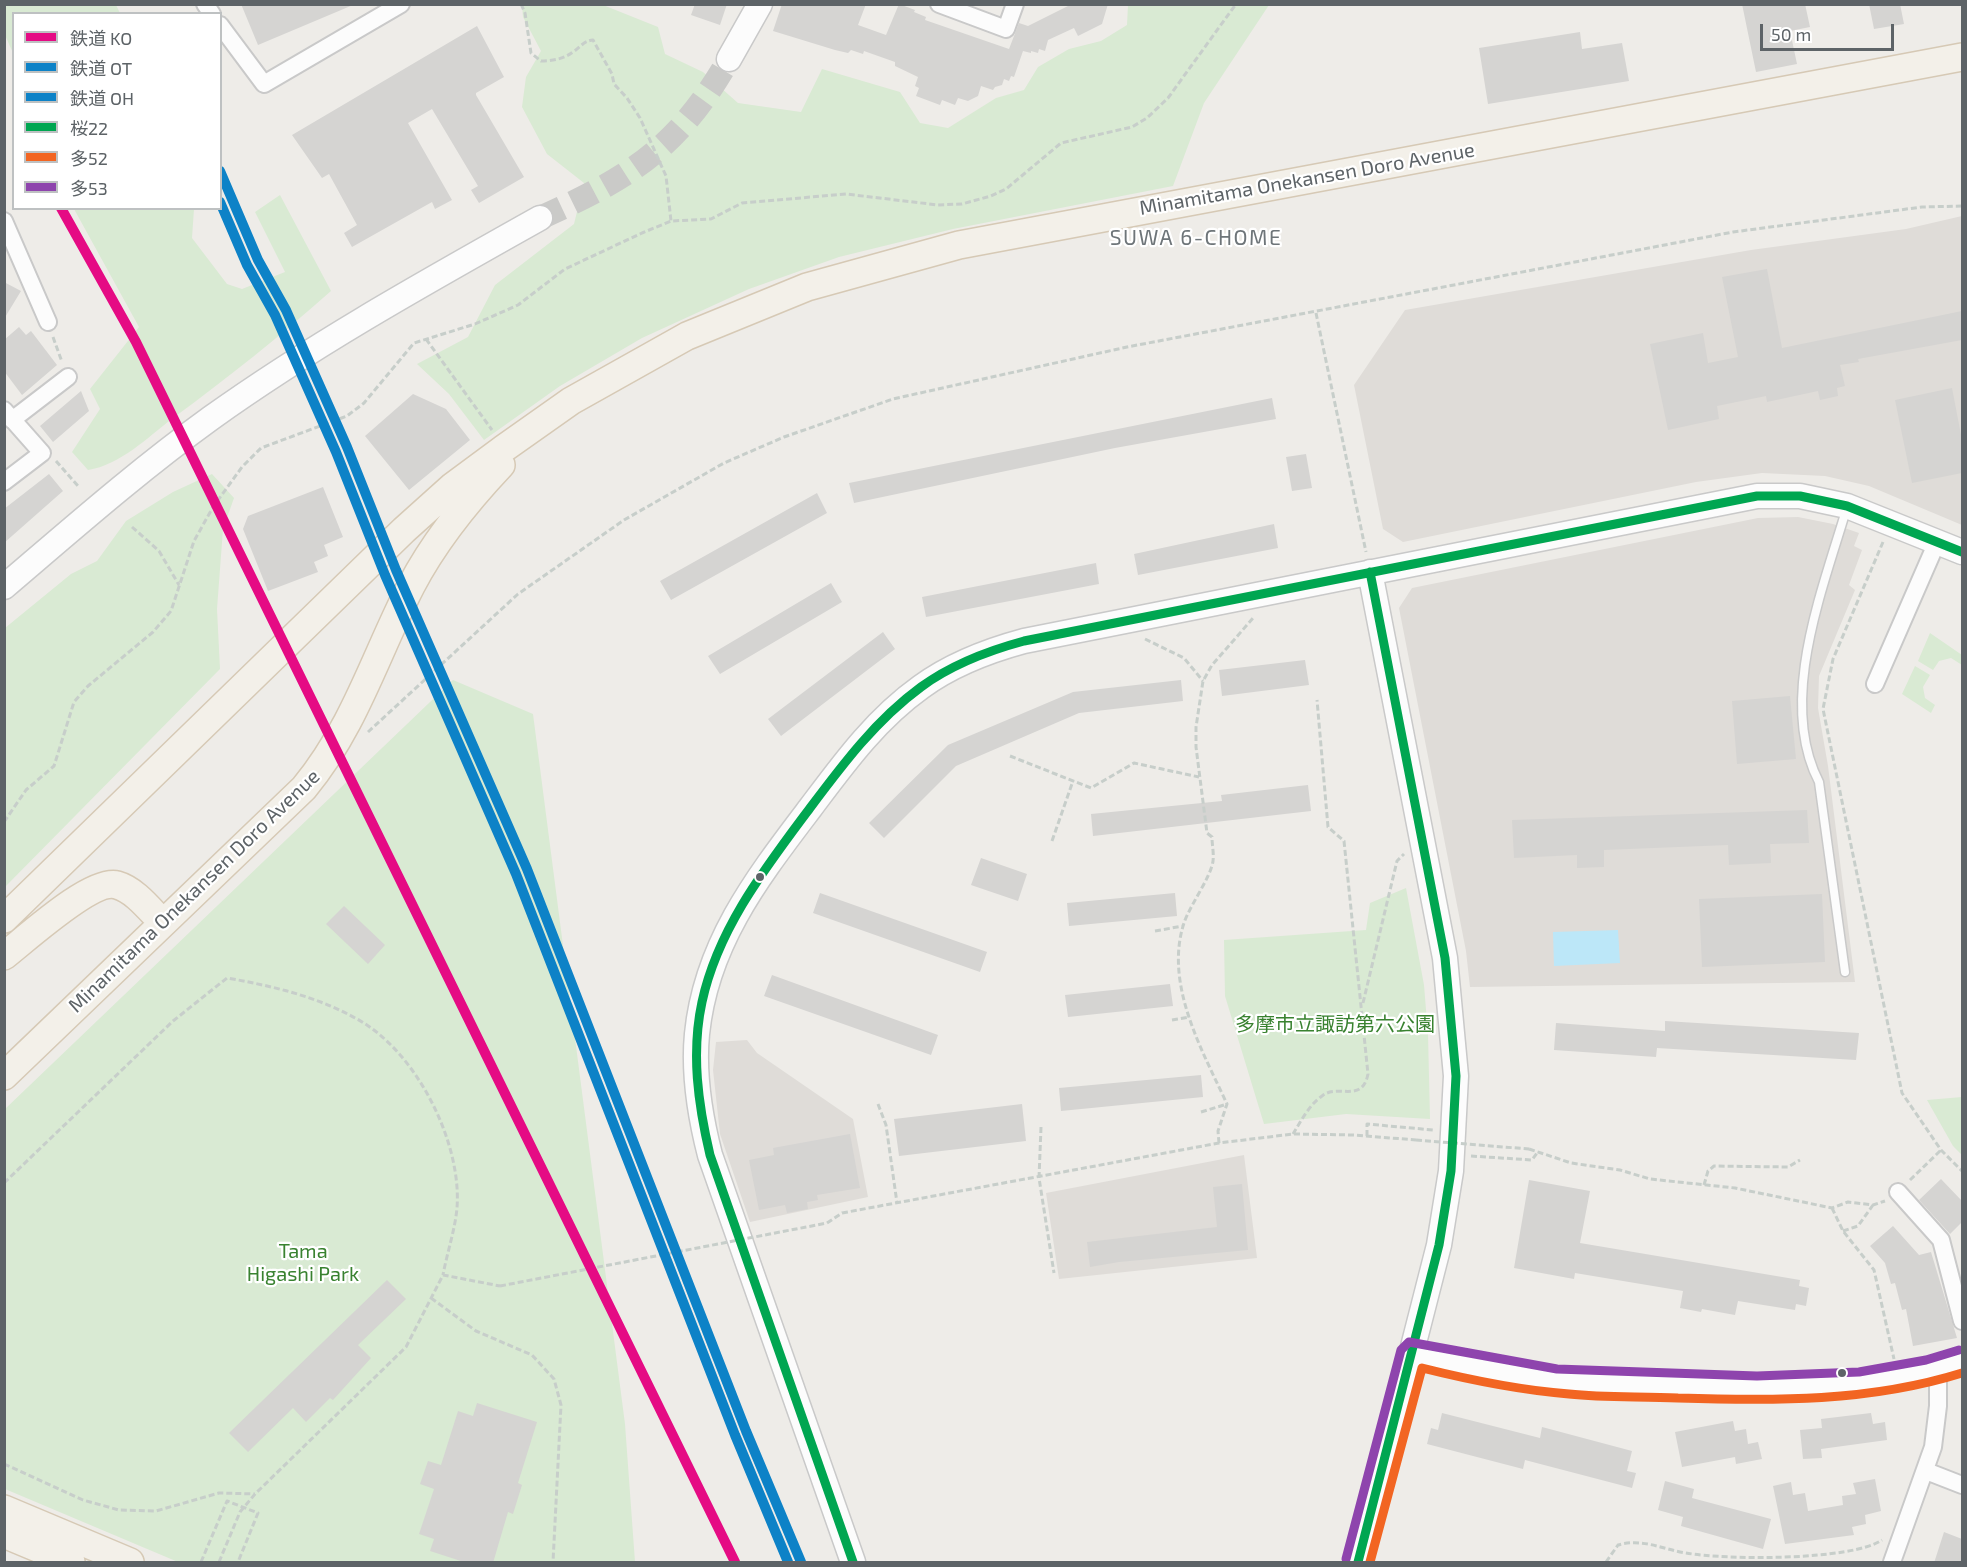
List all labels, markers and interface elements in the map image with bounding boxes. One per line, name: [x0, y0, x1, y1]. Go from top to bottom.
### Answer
legend: [12, 12, 222, 210]
scale bar: [1763, 12, 1896, 50]
text: 50 m: [1771, 23, 1811, 45]
text: 鉄道 KO: [70, 27, 132, 49]
text: 鉄道 OT: [70, 57, 132, 79]
text: 鉄道 OH: [70, 87, 134, 109]
text: 桜22: [70, 117, 108, 139]
street label: Minamitama Onekansen Doro Avenue: [1138, 138, 1476, 220]
text: 多52: [70, 147, 108, 169]
text: 多53: [70, 177, 108, 199]
district label: SUWA 6-CHOME: [1110, 225, 1282, 251]
street label: Minamitama Onekansen Doro Avenue: [63, 764, 325, 1018]
unlabelled marker: [754, 871, 766, 883]
park label: 多摩市立諏訪第六公園: [1235, 1012, 1435, 1036]
park label: Tama Higashi Park: [247, 1239, 359, 1286]
unlabelled marker: [1836, 1367, 1848, 1379]

